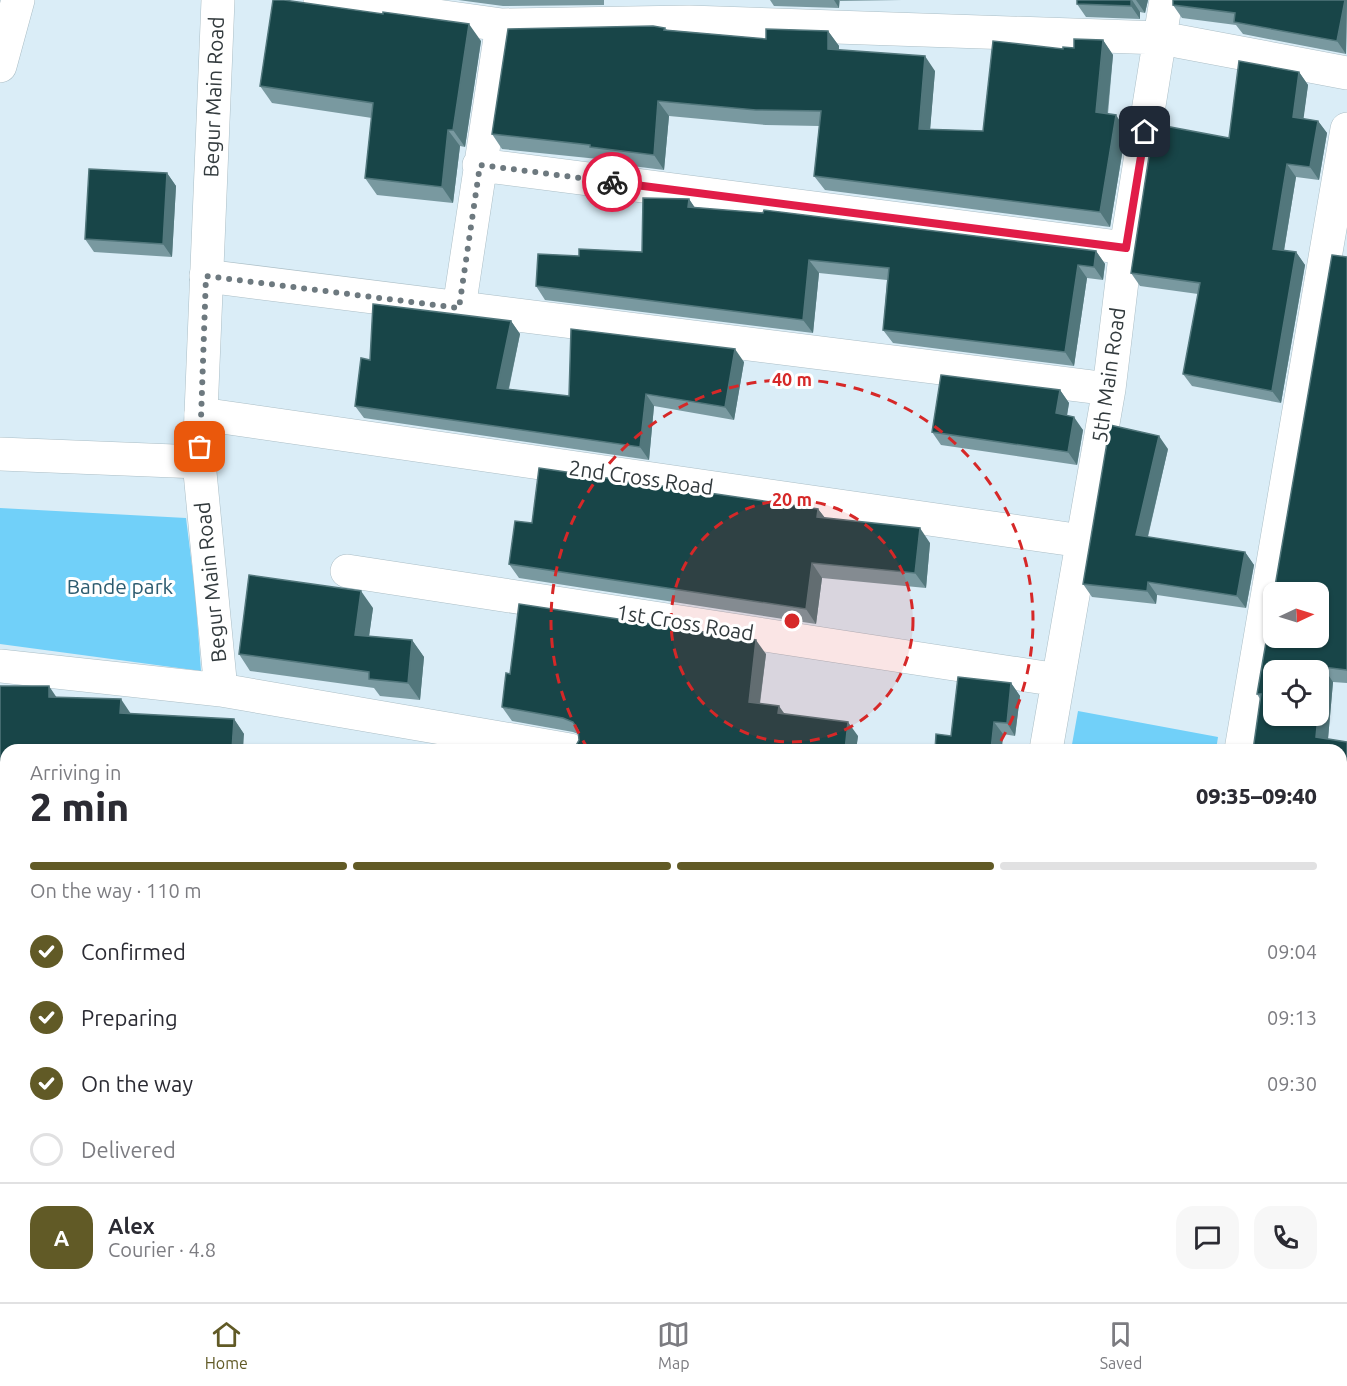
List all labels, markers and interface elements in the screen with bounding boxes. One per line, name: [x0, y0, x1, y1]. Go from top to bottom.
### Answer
street label: Begur Main Road: [198, 16, 228, 178]
pin: [1119, 106, 1170, 157]
icon: home: [1128, 115, 1161, 148]
courier: [582, 152, 642, 212]
icon: bike: [596, 166, 629, 199]
street label: 5th Main Road: [1087, 306, 1129, 444]
text: 40 m: [772, 369, 812, 389]
pin: [174, 421, 225, 472]
icon: bag: [183, 430, 216, 463]
street label: 2nd Cross Road: [567, 455, 715, 499]
text: 20 m: [772, 489, 812, 509]
street label: Begur Main Road: [190, 501, 230, 663]
park label: Bande park: [67, 574, 174, 598]
north arrow: [1263, 582, 1329, 648]
map controls: [1263, 582, 1329, 726]
street label: 1st Cross Road: [615, 599, 755, 645]
centre of rings: [782, 611, 802, 631]
button: locate: [1263, 660, 1329, 726]
text: Arriving in: [30, 761, 121, 784]
text: 09:35–09:40: [1196, 783, 1317, 808]
text: 2 min: [30, 785, 129, 828]
text: On the way · 110 m: [30, 879, 202, 902]
icon: check: [30, 935, 63, 968]
text: Confirmed: [81, 939, 186, 964]
text: 09:04: [1267, 940, 1317, 963]
icon: check: [30, 1001, 63, 1034]
text: Preparing: [81, 1005, 178, 1030]
text: 09:13: [1267, 1006, 1317, 1029]
icon: check: [30, 1067, 63, 1100]
text: On the way: [81, 1071, 193, 1096]
text: 09:30: [1267, 1072, 1317, 1095]
text: Delivered: [81, 1137, 176, 1162]
button: chat: [1176, 1206, 1239, 1269]
button: phone: [1254, 1206, 1317, 1269]
text: Alex: [108, 1213, 155, 1238]
text: A: [54, 1225, 69, 1250]
text: Courier · 4.8: [108, 1238, 216, 1261]
tab: Home: [205, 1318, 248, 1372]
tab: Map: [657, 1318, 690, 1372]
tab: Saved: [1100, 1318, 1142, 1372]

